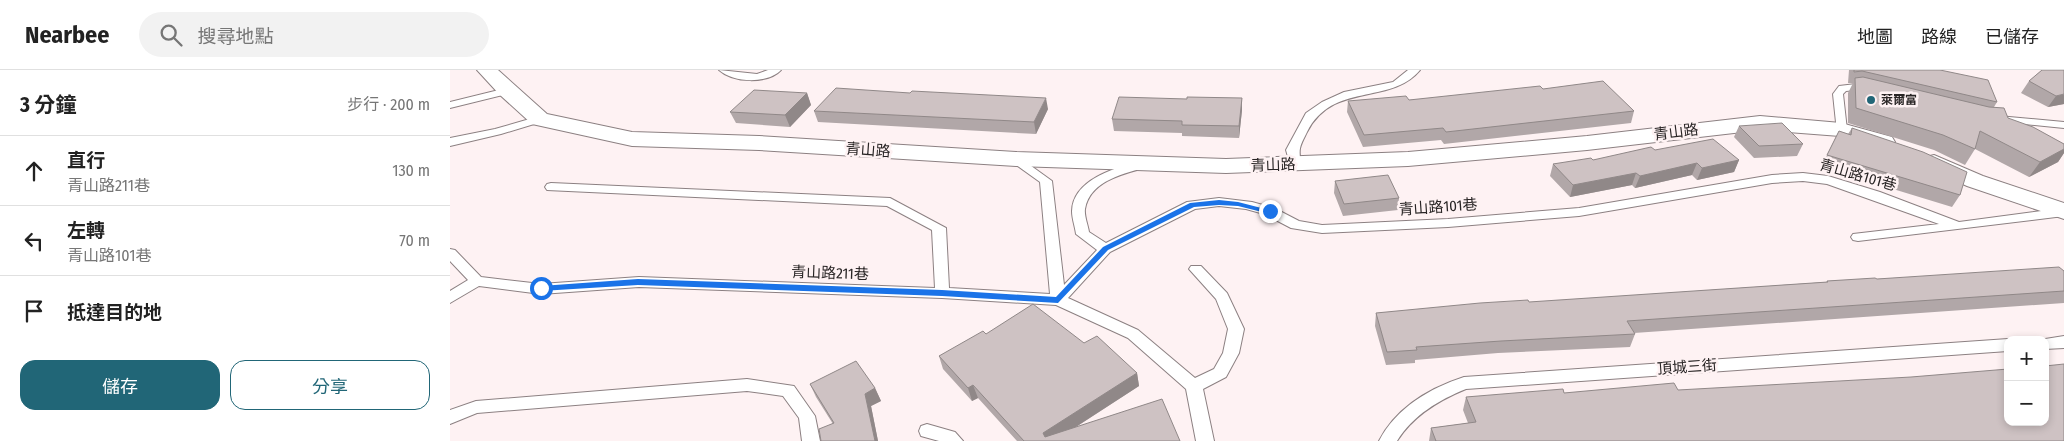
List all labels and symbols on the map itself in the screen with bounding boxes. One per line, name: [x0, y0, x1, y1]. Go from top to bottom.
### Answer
place label: 萊爾富: [1881, 93, 1917, 107]
marker: 萊爾富: [1865, 94, 1877, 106]
street label: 青山路: [1653, 120, 1699, 144]
street label: 青山路: [845, 139, 891, 161]
street label: 青山路: [1250, 155, 1296, 175]
street label: 青山路101巷: [1817, 155, 1899, 195]
street label: 青山路101巷: [1398, 195, 1478, 219]
route end: [1259, 200, 1282, 223]
street label: 青山路211巷: [791, 263, 869, 283]
route start: [530, 277, 553, 300]
street label: 頂城三街: [1656, 356, 1718, 378]

